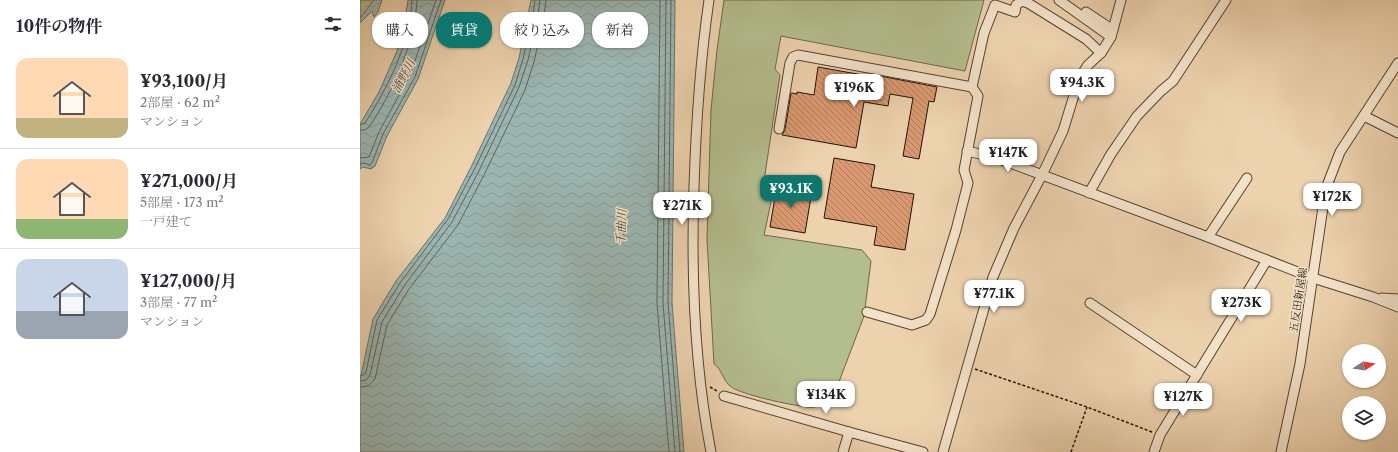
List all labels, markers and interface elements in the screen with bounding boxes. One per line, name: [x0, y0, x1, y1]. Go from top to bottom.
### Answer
chip: 購入: [372, 12, 428, 48]
chip: 賃貸: [436, 12, 492, 48]
chip: 絞り込み: [500, 12, 584, 48]
chip: 新着: [592, 12, 648, 48]
icon: filters: [322, 13, 344, 35]
text: 10件の物件: [16, 16, 102, 36]
water label: 浦野川: [388, 55, 419, 95]
pin: ¥94.3K: [1049, 69, 1115, 103]
text: ¥93,100/月: [140, 71, 228, 91]
icon: home: [48, 74, 96, 122]
pin: ¥196K: [826, 74, 882, 108]
text: ¥94.3K: [1059, 74, 1105, 90]
text: ¥196K: [834, 79, 874, 95]
text: 2部屋 · 62 m²: [140, 94, 220, 110]
text: マンション: [140, 113, 204, 129]
pin: ¥147K: [980, 139, 1036, 173]
text: ¥147K: [988, 144, 1028, 160]
text: ¥271,000/月: [140, 171, 238, 191]
icon: home: [48, 175, 96, 223]
pin: ¥93.1K: [758, 175, 824, 209]
text: ¥93.1K: [769, 180, 813, 196]
pin: ¥172K: [1304, 183, 1360, 217]
text: ¥172K: [1312, 188, 1352, 204]
pin: ¥271K: [654, 192, 710, 226]
text: 5部屋 · 173 m²: [140, 194, 224, 210]
text: ¥271K: [662, 197, 702, 213]
water label: 千曲川: [613, 207, 629, 245]
text: 一戸建て: [140, 213, 192, 229]
street label: 五反田新屋線: [1286, 266, 1310, 334]
text: ¥127,000/月: [140, 271, 237, 291]
icon: home: [48, 275, 96, 323]
pin: ¥77.1K: [961, 280, 1027, 314]
text: ¥77.1K: [973, 285, 1015, 301]
pin: ¥273K: [1213, 289, 1269, 323]
text: 3部屋 · 77 m²: [140, 294, 217, 310]
text: ¥273K: [1220, 294, 1262, 310]
text: マンション: [140, 313, 204, 329]
north arrow: [1342, 344, 1386, 388]
map controls: [1342, 344, 1386, 440]
pin: ¥134K: [798, 381, 854, 415]
pin: ¥127K: [1155, 383, 1211, 417]
text: ¥134K: [806, 386, 846, 402]
text: ¥127K: [1163, 388, 1203, 404]
button: layers: [1342, 396, 1386, 440]

